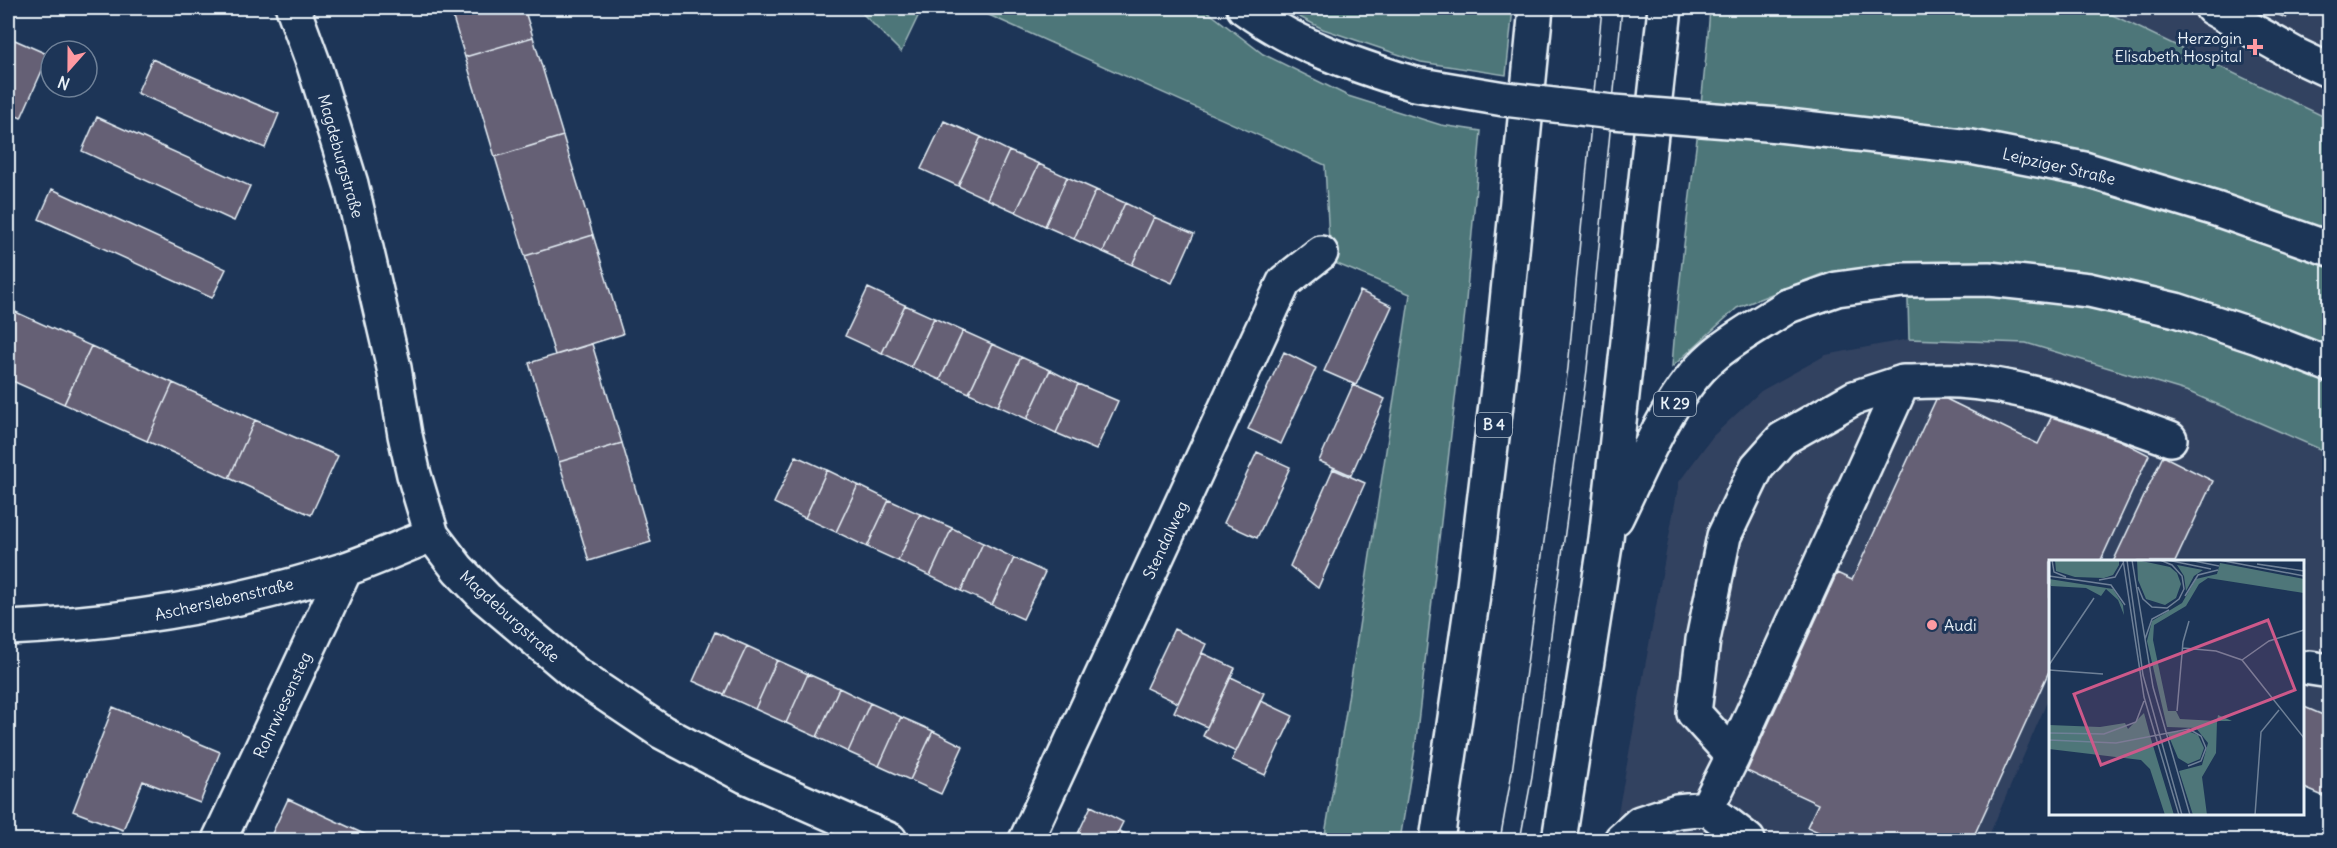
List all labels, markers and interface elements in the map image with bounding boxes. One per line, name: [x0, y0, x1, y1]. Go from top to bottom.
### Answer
place label: Herzogin Elisabeth Hospital: [2115, 28, 2242, 66]
marker: Herzogin Elisabeth Hospital: [2246, 38, 2264, 56]
north arrow: [39, 39, 99, 99]
text: N: [55, 72, 72, 94]
street label: Magdeburgstraße: [314, 92, 368, 220]
street label: Leipziger Straße: [2001, 143, 2117, 189]
road number: K 29: [1654, 392, 1696, 416]
road number: B 4: [1476, 413, 1512, 437]
street label: Stendalweg: [1138, 498, 1192, 582]
inset map: [2049, 560, 2304, 815]
street label: Magdeburgstraße: [456, 566, 564, 666]
street label: Ascherslebenstraße: [153, 573, 295, 625]
place label: Audi: [1944, 615, 1977, 635]
marker: Audi: [1925, 618, 1939, 632]
street label: Rohrwiesensteg: [249, 649, 315, 761]

